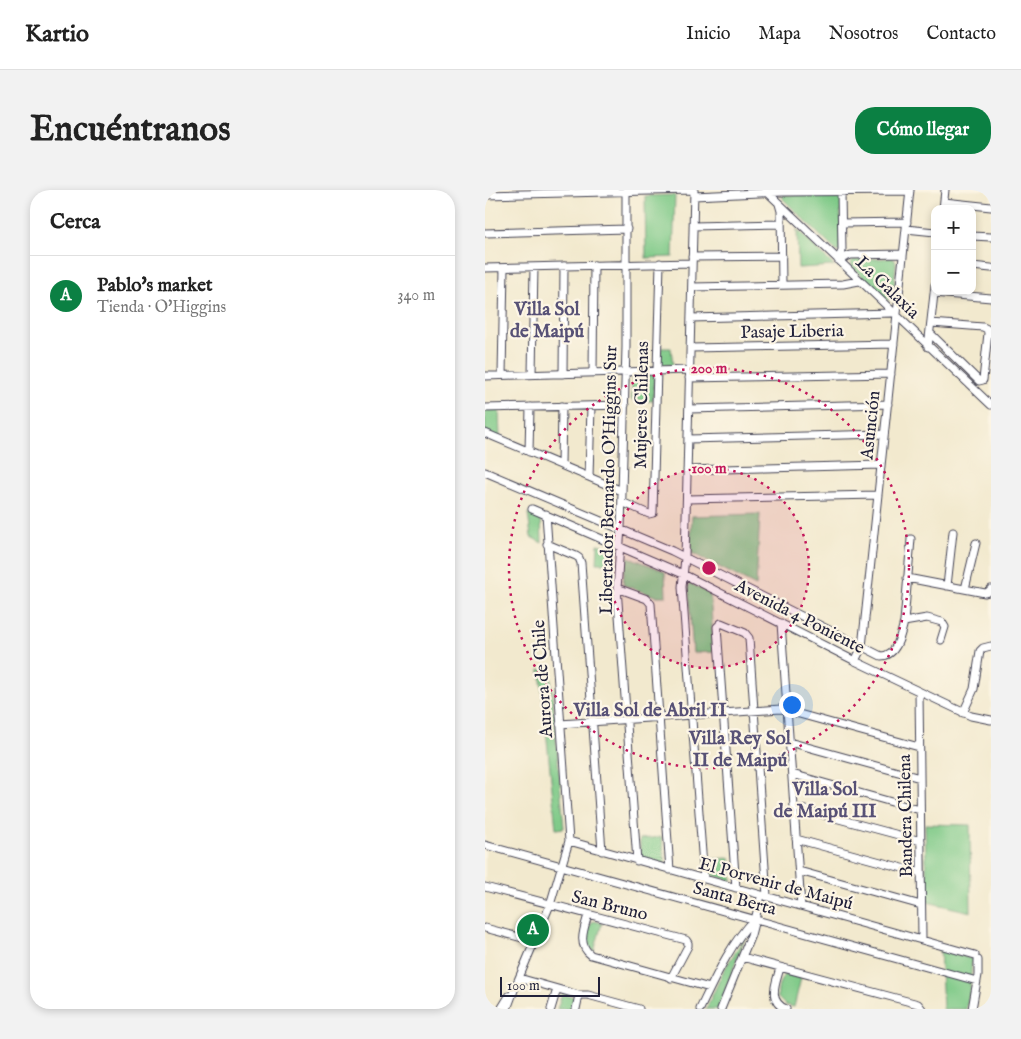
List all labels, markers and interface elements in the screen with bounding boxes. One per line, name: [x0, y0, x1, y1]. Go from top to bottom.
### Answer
text: Kartio: [25, 19, 89, 50]
text: Inicio: [686, 23, 731, 46]
text: Mapa: [759, 23, 801, 46]
text: Nosotros: [829, 23, 898, 46]
text: Contacto: [926, 23, 996, 46]
button: Cómo llegar: [855, 107, 991, 154]
text: Encuéntranos: [30, 108, 230, 153]
map controls: [931, 205, 976, 295]
button: +: [931, 205, 976, 250]
text: Cerca: [50, 209, 100, 236]
button: −: [931, 250, 976, 295]
street label: La Galaxia: [850, 252, 924, 325]
text: Pablo's market: [97, 274, 212, 298]
text: A: [61, 286, 71, 306]
text: 340 m: [397, 286, 435, 306]
text: Tienda · O'Higgins: [97, 298, 226, 318]
district label: Villa Sol de Maipú: [510, 298, 584, 344]
street label: Pasaje Liberia: [740, 320, 844, 345]
street label: Mujeres Chilenas: [630, 341, 655, 469]
street label: Libertador Bernardo O'Higgins Sur: [596, 345, 623, 615]
text: 200 m: [691, 359, 728, 378]
street label: Asunción: [856, 389, 887, 462]
text: 100 m: [691, 459, 727, 478]
centre of rings: [700, 559, 718, 577]
street label: Avenida 4 Poniente: [730, 574, 868, 660]
street label: Aurora de Chile: [528, 619, 559, 740]
your location: [779, 692, 805, 718]
district label: Villa Sol de Abril II: [572, 699, 727, 723]
district label: Villa Rey Sol II de Maipú: [688, 727, 792, 773]
street label: Bandera Chilena: [894, 754, 919, 878]
district label: Villa Sol de Maipú III: [774, 778, 876, 824]
street label: El Porvenir de Maipú: [696, 853, 855, 916]
street label: Santa Berta: [691, 877, 779, 922]
street label: San Bruno: [569, 886, 650, 927]
pin: A: [517, 911, 549, 949]
scale bar: [500, 974, 600, 997]
text: 100 m: [507, 977, 540, 995]

